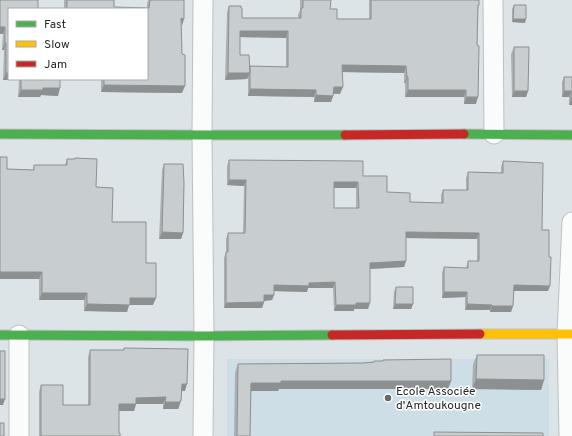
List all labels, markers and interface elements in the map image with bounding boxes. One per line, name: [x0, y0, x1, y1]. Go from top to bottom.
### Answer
legend: [8, 8, 148, 80]
text: Fast: [44, 17, 66, 33]
text: Slow: [44, 37, 70, 53]
text: Jam: [44, 57, 67, 73]
place label: Ecole Associée d'Amtoukougne: [396, 384, 481, 414]
marker: Ecole Associée d'Amtoukougne: [383, 393, 393, 403]

